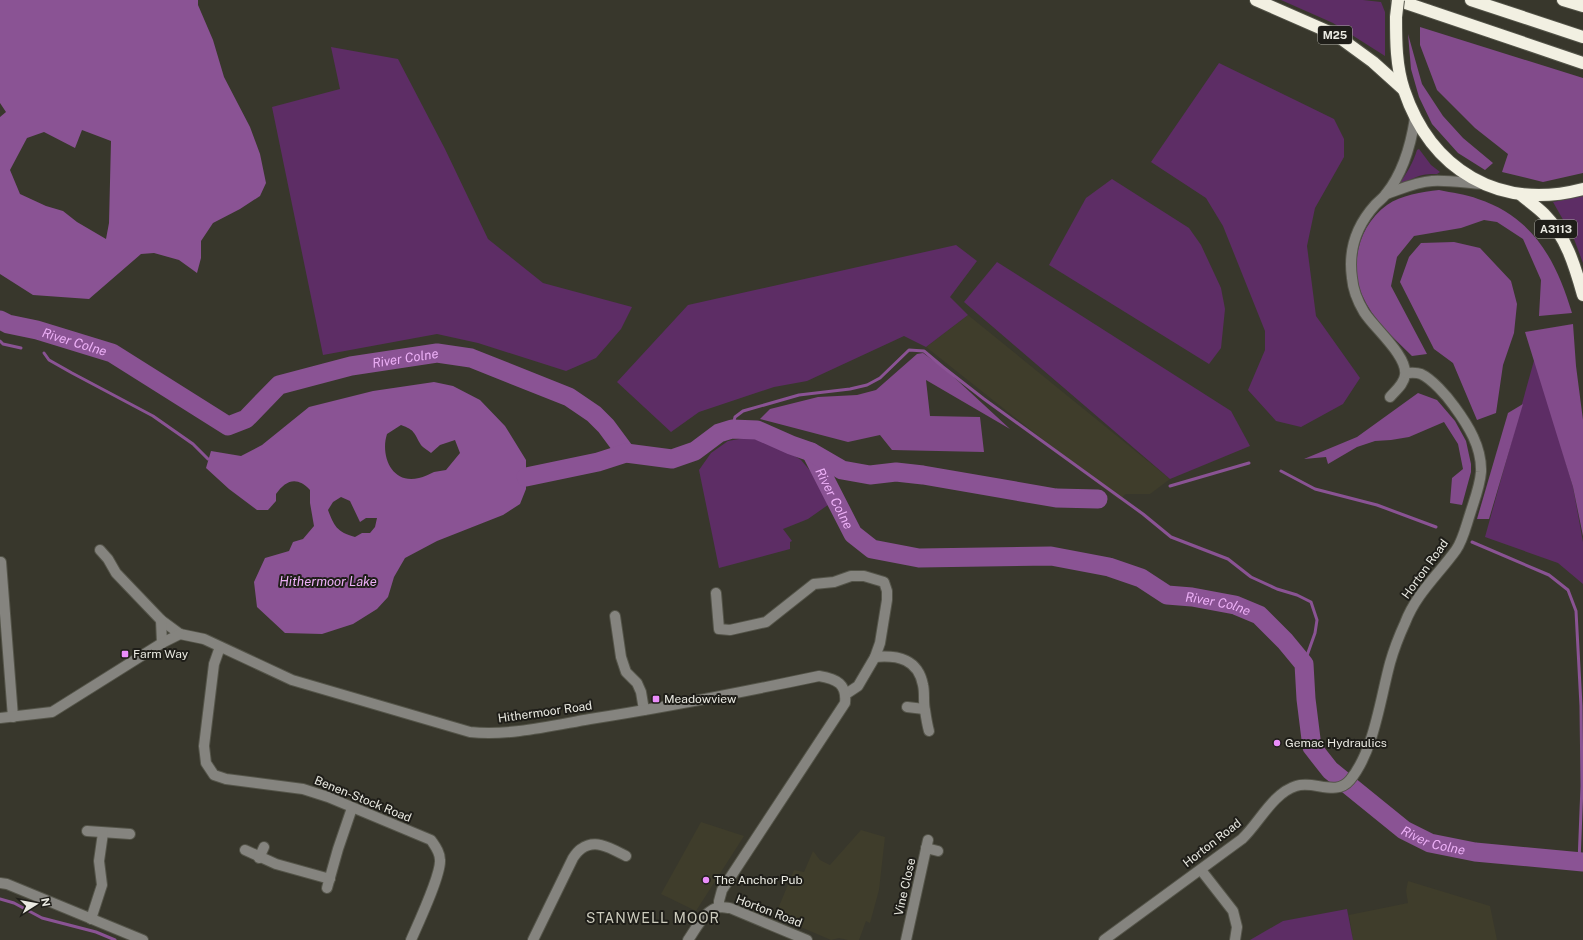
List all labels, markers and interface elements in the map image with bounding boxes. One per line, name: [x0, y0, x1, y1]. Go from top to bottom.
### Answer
road number: M25: [1318, 26, 1352, 44]
road number: A3113: [1535, 220, 1577, 238]
water label: River Colne: [41, 325, 109, 359]
water label: River Colne: [371, 345, 439, 370]
water label: River Colne: [813, 465, 857, 531]
street label: Horton Road: [1399, 537, 1451, 601]
water label: Hithermoor Lake: [279, 574, 377, 589]
water label: River Colne: [1185, 589, 1253, 618]
place label: Farm Way: [133, 647, 189, 661]
marker: Farm Way: [120, 649, 130, 659]
place label: Meadowview: [664, 692, 737, 706]
marker: Meadowview: [651, 694, 661, 704]
street label: Hithermoor Road: [497, 698, 593, 726]
place label: Gemac Hydraulics: [1285, 736, 1387, 750]
marker: Gemac Hydraulics: [1272, 738, 1282, 748]
street label: Benen-Stock Road: [312, 773, 414, 825]
street label: Horton Road: [1180, 816, 1244, 870]
water label: River Colne: [1399, 822, 1467, 857]
street label: Vine Close: [892, 857, 918, 917]
place label: The Anchor Pub: [714, 873, 803, 887]
marker: The Anchor Pub: [701, 875, 711, 885]
north arrow: [16, 884, 56, 924]
street label: Horton Road: [734, 892, 804, 930]
text: N: [39, 897, 53, 907]
district label: STANWELL MOOR: [586, 910, 720, 926]

